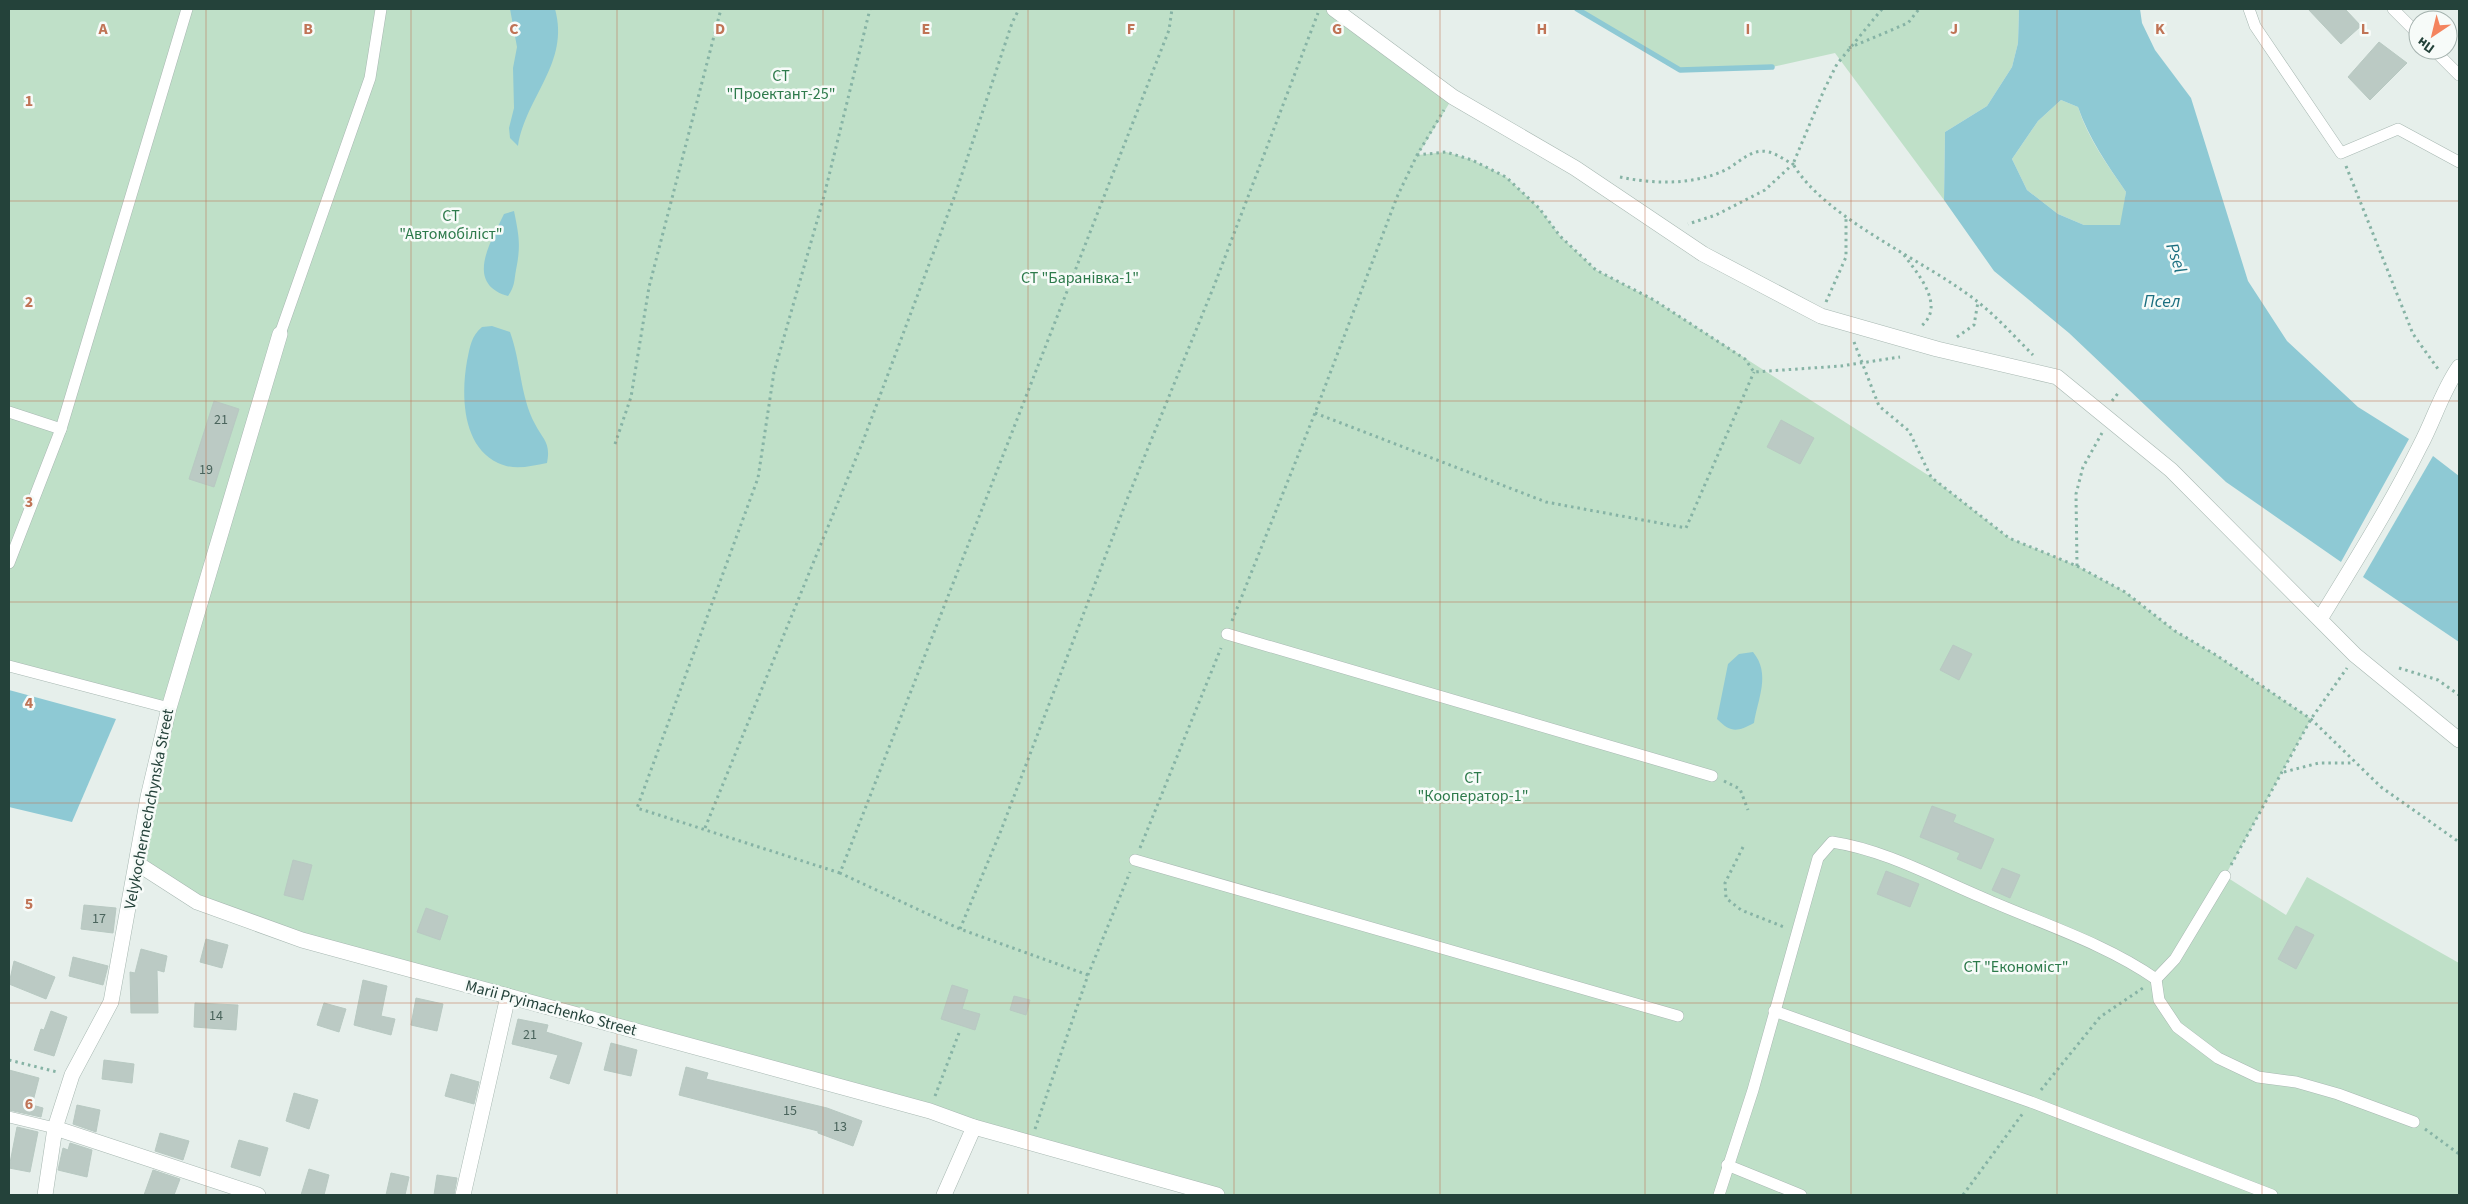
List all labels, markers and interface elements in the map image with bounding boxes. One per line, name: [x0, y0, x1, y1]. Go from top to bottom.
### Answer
north arrow: [2408, 10, 2458, 60]
text: A: [97, 18, 108, 40]
text: B: [303, 18, 313, 40]
text: C: [509, 18, 519, 40]
text: D: [715, 18, 725, 40]
text: E: [922, 18, 930, 40]
text: F: [1127, 18, 1135, 40]
text: G: [1332, 18, 1342, 40]
text: H: [1537, 18, 1547, 40]
text: I: [1746, 18, 1750, 40]
text: J: [1950, 18, 1958, 40]
text: K: [2155, 18, 2165, 40]
text: L: [2361, 18, 2369, 40]
text: Пн: [2413, 32, 2439, 58]
park label: СТ "Проектант-25": [727, 65, 835, 105]
text: 1: [25, 90, 33, 112]
park label: СТ "Автомобіліст": [399, 205, 503, 245]
water label: Psel: [2159, 240, 2193, 277]
park label: СТ "Баранівка-1": [1021, 267, 1139, 289]
water label: Псел: [2144, 289, 2180, 314]
text: 2: [25, 291, 33, 313]
house number: 21: [214, 410, 228, 430]
house number: 19: [199, 460, 213, 480]
text: 3: [25, 491, 33, 513]
text: 4: [25, 692, 34, 714]
street label: Velykochernechchynska Street: [119, 706, 179, 911]
park label: СТ "Кооператор-1": [1417, 767, 1529, 807]
text: 5: [25, 893, 33, 915]
house number: 17: [92, 909, 106, 929]
park label: СТ "Економіст": [1963, 956, 2069, 978]
street label: Marii Pryimachenko Street: [463, 975, 640, 1042]
house number: 14: [209, 1006, 223, 1026]
house number: 21: [523, 1025, 537, 1045]
text: 6: [25, 1093, 33, 1115]
house number: 15: [783, 1101, 797, 1121]
house number: 13: [833, 1117, 847, 1137]

